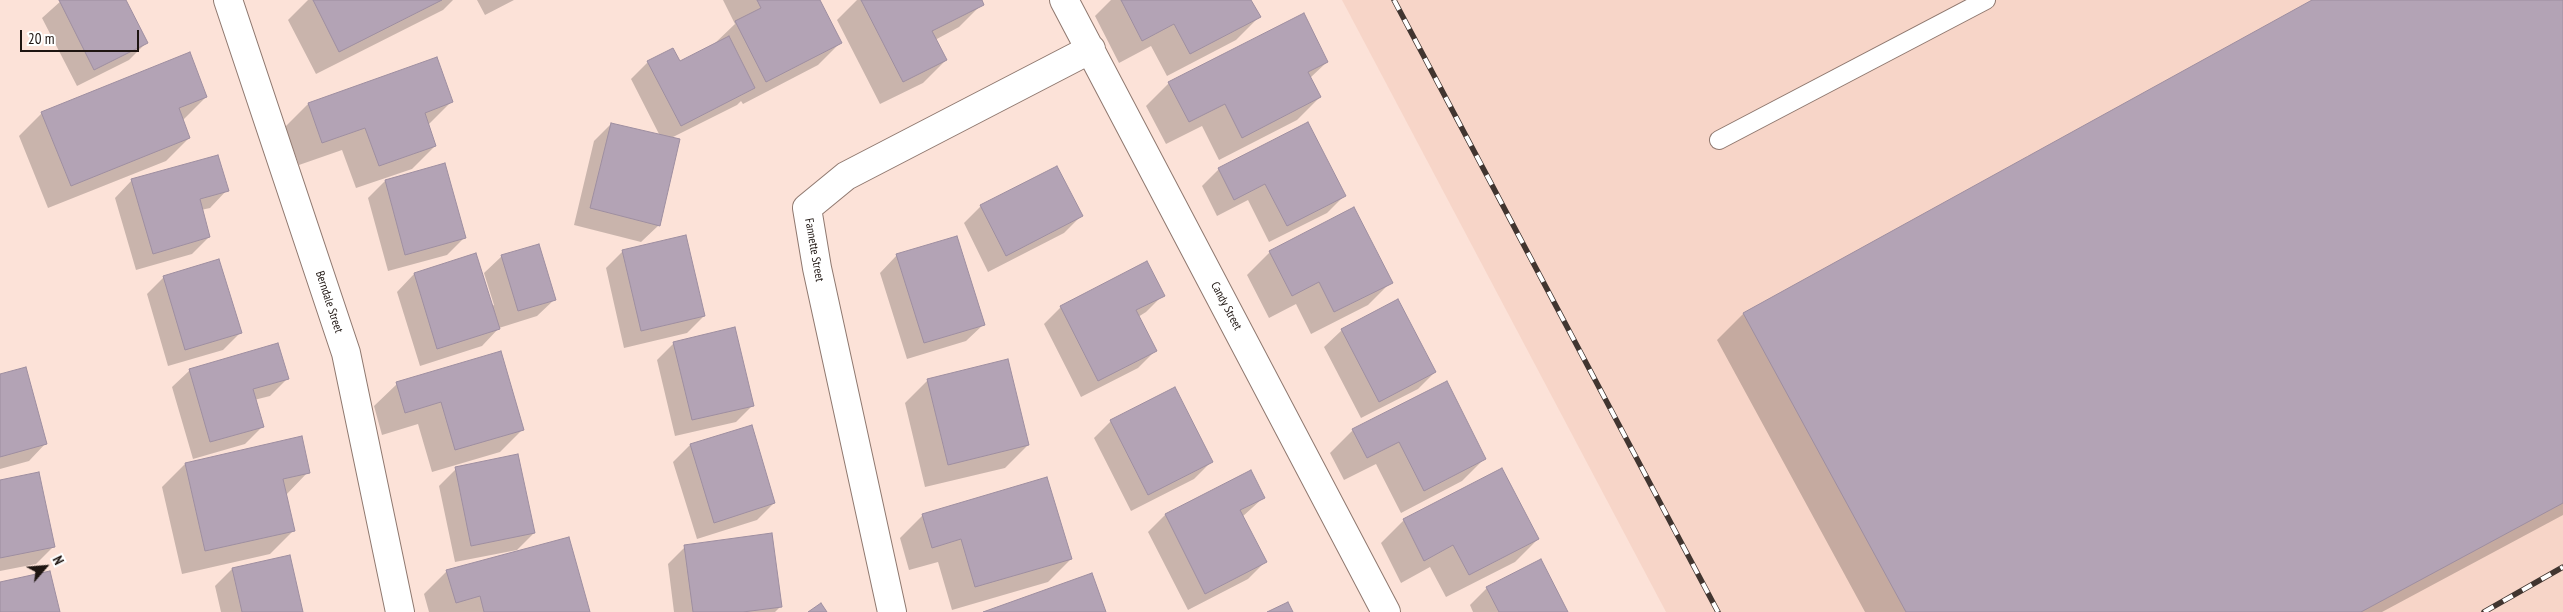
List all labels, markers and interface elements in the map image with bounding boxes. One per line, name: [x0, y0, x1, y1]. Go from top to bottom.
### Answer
scale bar: [22, 20, 141, 52]
text: 20 m: [28, 29, 54, 48]
street label: Fannette Street: [801, 217, 827, 283]
street label: Berndale Street: [312, 269, 346, 335]
street label: Candy Street: [1207, 279, 1245, 333]
north arrow: [20, 542, 70, 592]
text: N: [49, 553, 68, 568]

